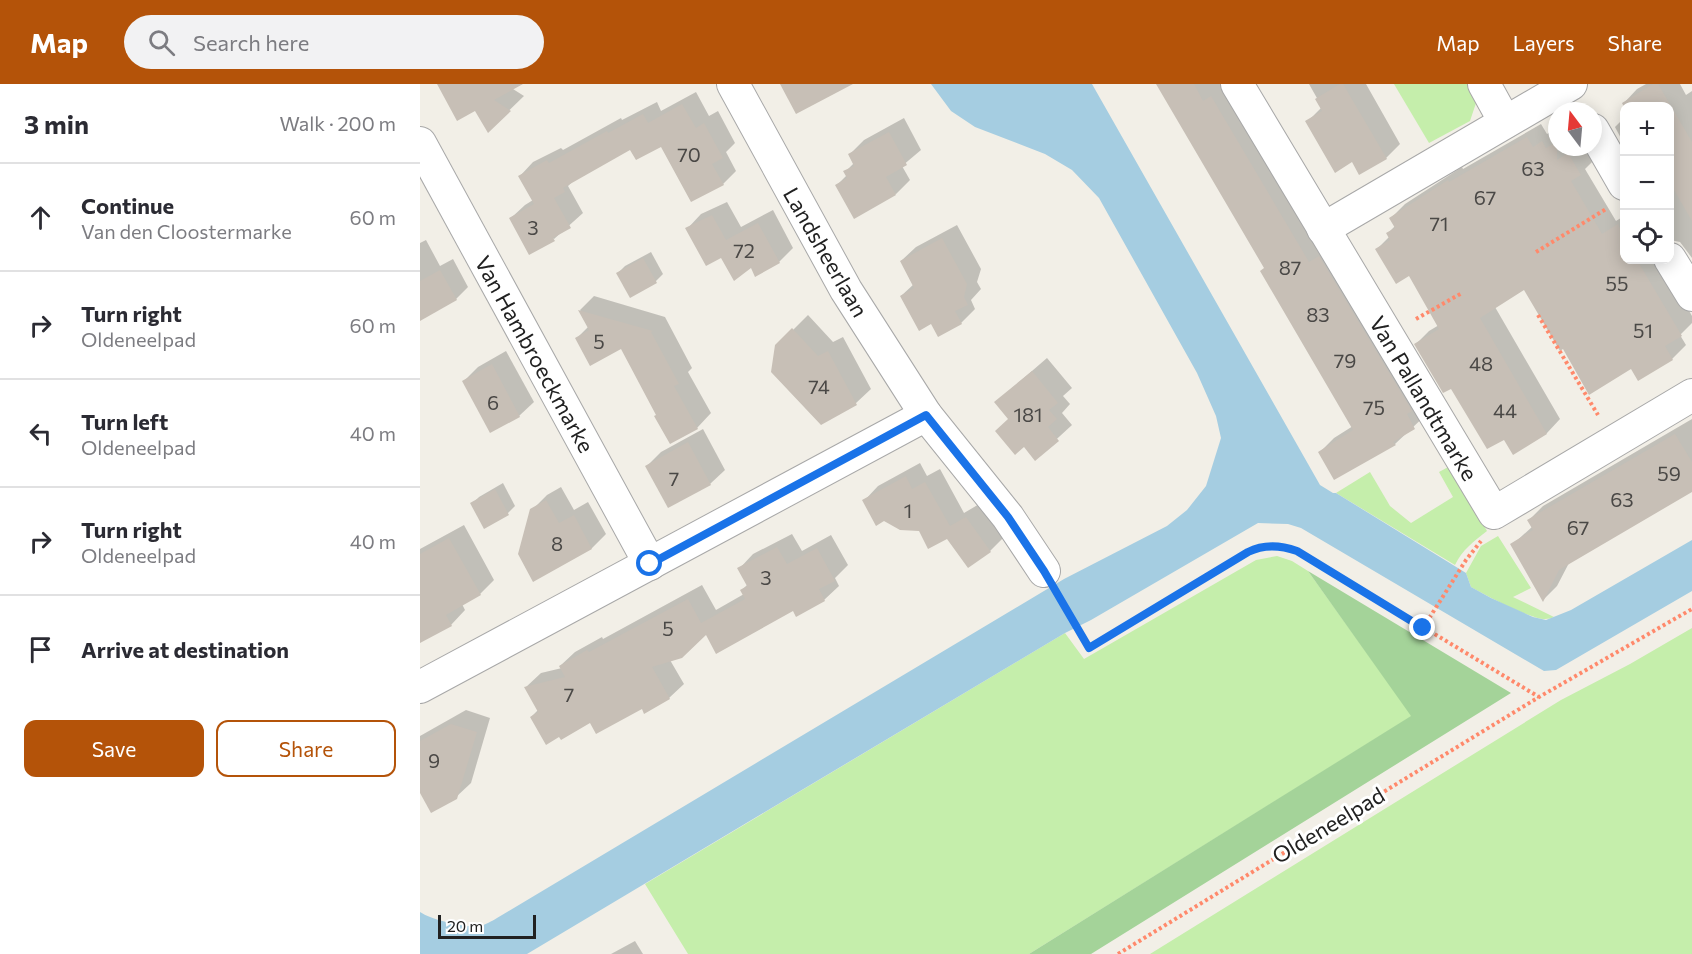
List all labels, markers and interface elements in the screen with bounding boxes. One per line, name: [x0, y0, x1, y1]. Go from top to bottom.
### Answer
search box: [124, 15, 544, 69]
text: Map: [30, 25, 88, 59]
icon: search: [145, 26, 178, 59]
text: Search here: [193, 29, 309, 56]
text: Map: [1436, 30, 1480, 55]
text: Layers: [1513, 30, 1575, 55]
text: Share: [1608, 30, 1662, 55]
north arrow: [1548, 102, 1602, 156]
map controls: [1620, 102, 1674, 264]
button: +: [1620, 102, 1674, 156]
text: 3 min: [24, 108, 89, 139]
text: Walk · 200 m: [279, 111, 396, 135]
house number: 70: [677, 142, 701, 166]
house number: 63: [1521, 156, 1545, 180]
button: −: [1620, 156, 1674, 210]
street label: Landsheerlaan: [778, 182, 874, 322]
house number: 67: [1474, 185, 1496, 209]
text: Continue: [81, 192, 174, 219]
icon: ahead: [24, 201, 57, 234]
text: 60 m: [350, 205, 396, 229]
button: locate: [1620, 210, 1674, 264]
house number: 71: [1429, 211, 1449, 235]
house number: 3: [527, 215, 539, 239]
text: Van den Cloostermarke: [81, 219, 292, 243]
house number: 72: [733, 238, 755, 262]
street label: Van Hambroeckmarke: [470, 251, 600, 457]
house number: 87: [1279, 255, 1301, 279]
house number: 55: [1606, 271, 1628, 295]
text: Turn right: [81, 300, 182, 327]
house number: 83: [1306, 302, 1330, 326]
icon: right: [24, 309, 57, 342]
street label: Van Pallandtmarke: [1364, 311, 1484, 485]
text: 60 m: [350, 313, 396, 337]
house number: 51: [1633, 318, 1653, 342]
text: Oldeneelpad: [81, 327, 196, 351]
house number: 5: [593, 329, 605, 353]
house number: 79: [1334, 348, 1356, 372]
house number: 48: [1469, 351, 1493, 375]
house number: 74: [808, 374, 830, 398]
house number: 6: [487, 390, 499, 414]
house number: 75: [1363, 395, 1385, 419]
house number: 44: [1493, 398, 1517, 422]
house number: 181: [1013, 402, 1043, 426]
text: Turn left: [81, 408, 168, 435]
icon: left: [24, 417, 57, 450]
text: 40 m: [350, 421, 396, 445]
text: Oldeneelpad: [81, 435, 196, 459]
house number: 59: [1657, 461, 1681, 485]
house number: 7: [669, 466, 679, 490]
house number: 63: [1610, 487, 1634, 511]
house number: 1: [904, 498, 912, 522]
house number: 67: [1567, 515, 1589, 539]
text: Turn right: [81, 516, 182, 543]
icon: right: [24, 525, 57, 558]
text: 40 m: [350, 529, 396, 553]
house number: 8: [551, 531, 563, 555]
text: Oldeneelpad: [81, 543, 196, 567]
route start: [636, 550, 662, 576]
house number: 3: [760, 565, 772, 589]
route end: [1409, 614, 1435, 640]
house number: 5: [662, 616, 674, 640]
icon: arrive: [24, 633, 57, 666]
text: Arrive at destination: [81, 636, 289, 663]
house number: 7: [564, 682, 574, 706]
button: Save: [24, 720, 204, 777]
button: Share: [216, 720, 396, 777]
house number: 9: [428, 748, 440, 772]
street label: Oldeneelpad: [1267, 781, 1389, 869]
scale bar: [438, 912, 536, 940]
text: 20 m: [447, 916, 483, 935]

